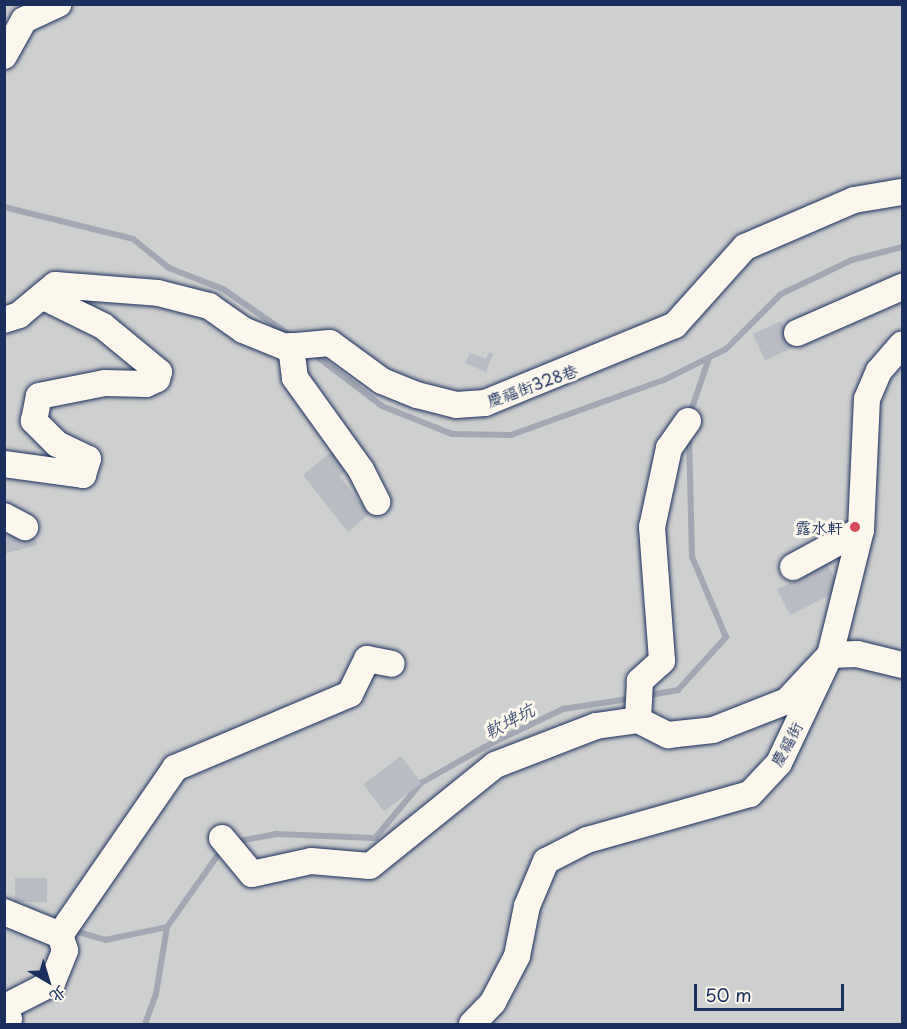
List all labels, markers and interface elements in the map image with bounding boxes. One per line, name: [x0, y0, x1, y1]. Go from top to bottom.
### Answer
street label: 慶福街328巷: [484, 360, 580, 410]
place label: 露水軒: [795, 517, 843, 537]
marker: 露水軒: [848, 520, 862, 534]
water label: 軟埤坑: [480, 699, 538, 743]
street label: 慶福街: [766, 718, 806, 770]
north arrow: [18, 951, 78, 1011]
scale bar: [697, 972, 847, 1010]
text: 北: [45, 981, 73, 1010]
text: 50 m: [705, 981, 752, 1008]

